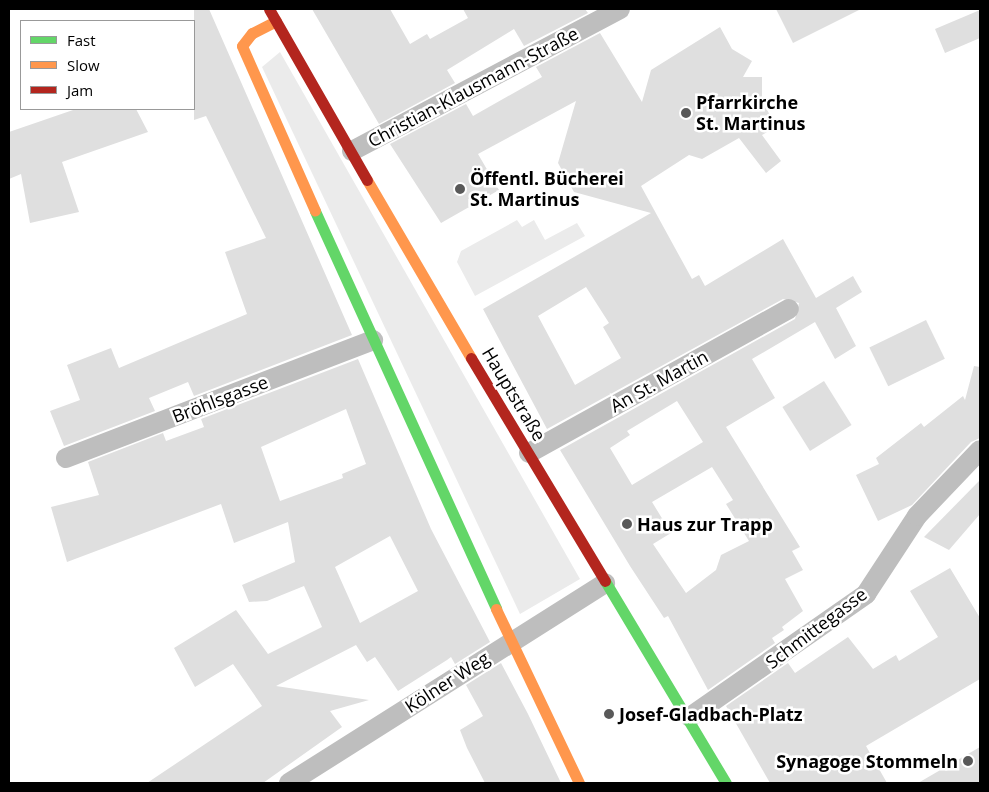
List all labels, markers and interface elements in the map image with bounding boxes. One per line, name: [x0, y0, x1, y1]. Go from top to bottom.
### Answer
legend: [20, 20, 195, 110]
street label: Christian-Klausmann-Straße: [364, 22, 582, 152]
text: Fast: [67, 30, 96, 50]
text: Slow: [67, 55, 100, 75]
text: Jam: [67, 80, 93, 100]
place label: Pfarrkirche St. Martinus: [696, 92, 805, 134]
marker: Pfarrkirche St. Martinus: [680, 107, 692, 119]
place label: Öffentl. Bücherei St. Martinus: [470, 168, 624, 210]
marker: Öffentl. Bücherei St. Martinus: [454, 183, 466, 195]
street label: Hauptstraße: [478, 343, 550, 445]
street label: An St. Martin: [606, 345, 712, 417]
street label: Bröhlsgasse: [169, 371, 271, 427]
place label: Haus zur Trapp: [637, 513, 773, 535]
marker: Haus zur Trapp: [621, 518, 633, 530]
street label: Schmittegasse: [761, 583, 871, 673]
street label: Kölner Weg: [401, 647, 493, 717]
place label: Josef-Gladbach-Platz: [619, 703, 803, 725]
marker: Josef-Gladbach-Platz: [603, 708, 615, 720]
place label: Synagoge Stommeln: [776, 750, 958, 772]
marker: Synagoge Stommeln: [962, 755, 974, 767]

